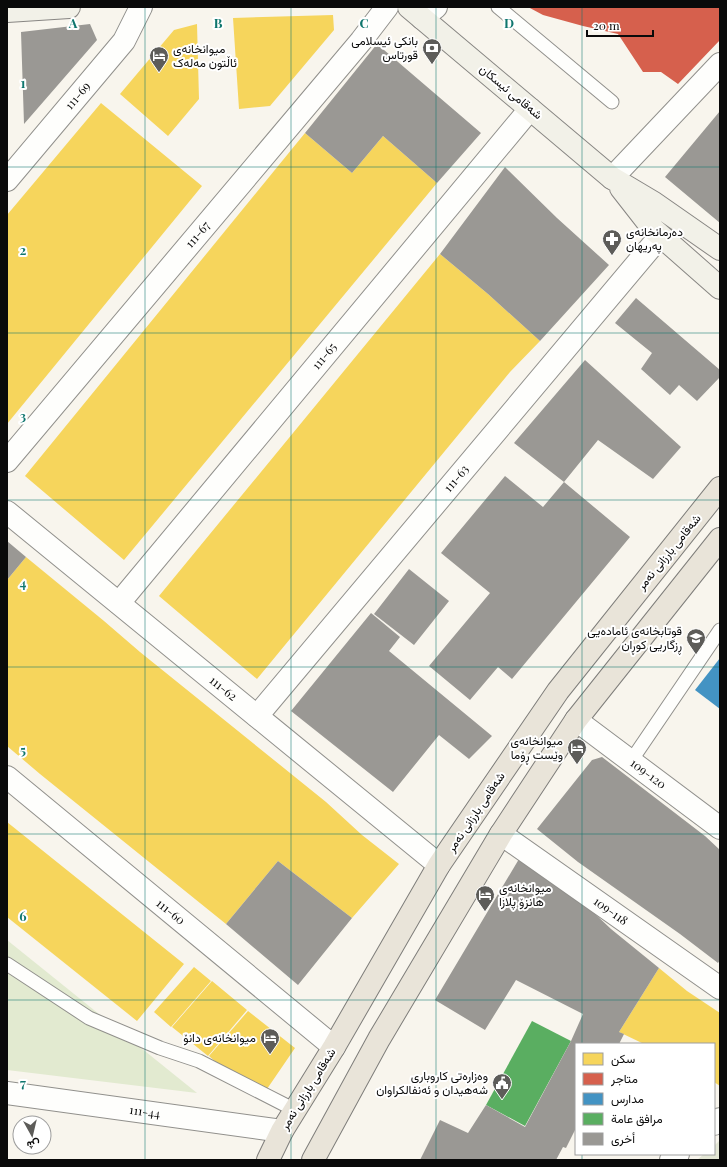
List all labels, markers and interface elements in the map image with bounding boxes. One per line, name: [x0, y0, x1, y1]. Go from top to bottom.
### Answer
scale bar: [587, 12, 653, 38]
text: A: [68, 14, 78, 31]
text: B: [214, 14, 223, 31]
text: C: [359, 14, 369, 31]
text: D: [504, 14, 514, 31]
text: 20 m: [593, 17, 620, 33]
place label: بانکی ئیسلامی قورتاس: [351, 32, 418, 63]
bank icon: بانکی ئیسلامی قورتاس: [421, 37, 443, 65]
place label: میوانخانەی ئاڵتون مەلەک: [173, 40, 237, 71]
hotel icon: میوانخانەی ئاڵتون مەلەک: [148, 45, 170, 73]
street label: شەقامی ئیسکان: [476, 60, 546, 123]
text: 1: [21, 74, 26, 91]
street label: 111-69: [61, 78, 93, 112]
street label: 111-67: [181, 217, 213, 251]
place label: دەرمانخانەی پەریهان: [626, 223, 683, 254]
pharmacy icon: دەرمانخانەی پەریهان: [601, 228, 623, 256]
text: 2: [20, 241, 27, 258]
street label: 111-65: [308, 339, 339, 372]
text: 3: [20, 407, 26, 424]
street label: 111-63: [440, 461, 472, 495]
street label: شەقامی بارزانی نەمر: [632, 510, 705, 594]
text: 4: [20, 574, 27, 591]
place label: قوتابخانەی ئامادەیی ڕزگاریی کوڕان: [587, 622, 682, 655]
school or university icon: قوتابخانەی ئامادەیی ڕزگاریی کوڕان: [685, 627, 707, 655]
street label: 111-62: [207, 672, 241, 704]
place label: میوانخانەی وێست ڕۆما: [511, 732, 563, 765]
hotel icon: میوانخانەی وێست ڕۆما: [566, 737, 588, 765]
text: 5: [20, 741, 26, 758]
street label: 109-120: [627, 754, 670, 792]
street label: شەقامی بارزانی نەمر: [442, 768, 509, 856]
place label: میوانخانەی هانزۆ پلازا: [499, 879, 551, 910]
hotel icon: میوانخانەی هانزۆ پلازا: [474, 884, 496, 912]
street label: 109-118: [591, 893, 632, 928]
street label: 111-60: [153, 895, 189, 928]
text: 6: [19, 907, 27, 924]
hotel icon: میوانخانەی دانۆ: [259, 1027, 281, 1055]
place label: میوانخانەی دانۆ: [183, 1029, 256, 1046]
legend: [575, 1043, 715, 1155]
street label: شەقامی بارزانی نەمر: [275, 1045, 340, 1134]
text: سكن: [611, 1050, 635, 1067]
place label: وەزارەتی کاروباری شەهیدان و ئەنفالکراوان: [376, 1067, 488, 1098]
text: متاجر: [610, 1070, 638, 1087]
public building icon: وەزارەتی کاروباری شەهیدان و ئەنفالکراوان: [491, 1072, 513, 1100]
text: 7: [20, 1074, 26, 1091]
text: مدارس: [611, 1090, 644, 1107]
street label: 111-44: [128, 1101, 161, 1121]
text: مرافق عامة: [611, 1110, 663, 1127]
north arrow: [12, 1115, 52, 1155]
text: أخرى: [611, 1130, 635, 1147]
text: ش: [26, 1137, 41, 1154]

